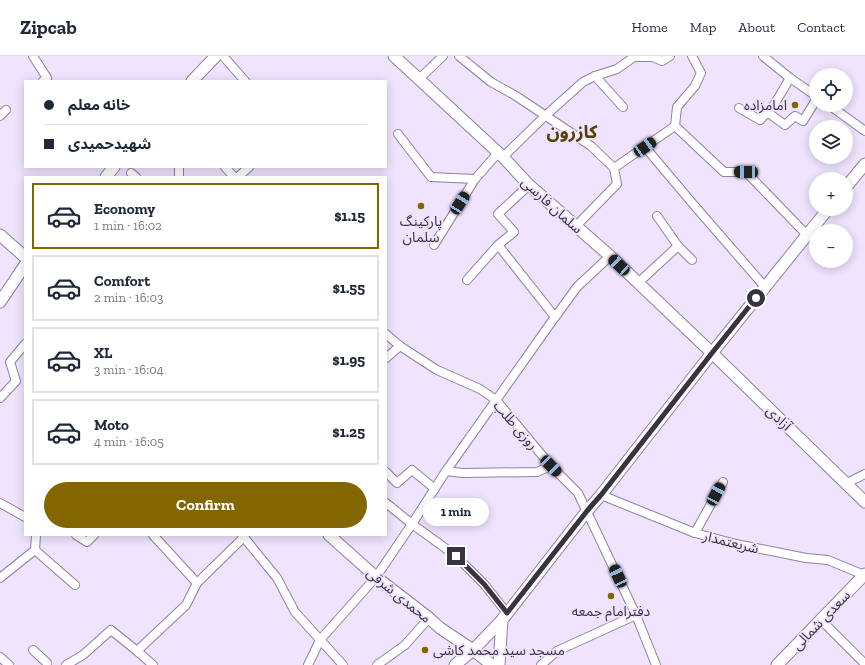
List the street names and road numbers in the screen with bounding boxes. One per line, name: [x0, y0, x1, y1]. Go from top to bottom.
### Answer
street label: سلمان فارسی: [518, 173, 586, 237]
street label: روزی طلب: [490, 397, 542, 453]
street label: آزادی: [762, 402, 796, 435]
street label: شریعتمدار: [700, 527, 761, 558]
street label: محمدی شرقی: [363, 564, 434, 627]
street label: سعدی شمالی: [789, 587, 854, 654]

